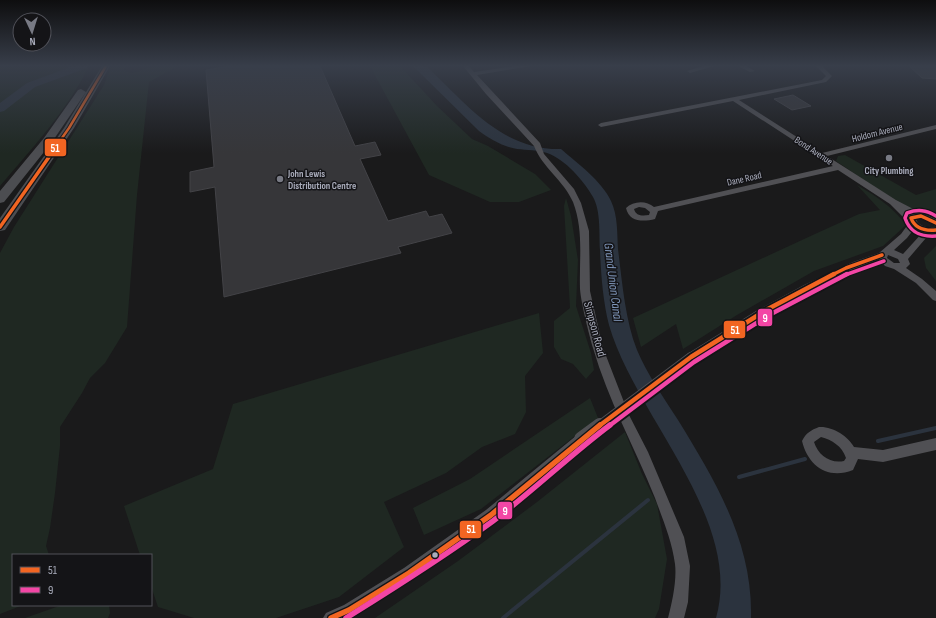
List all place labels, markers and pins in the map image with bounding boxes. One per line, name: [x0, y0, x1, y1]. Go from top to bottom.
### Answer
marker: City Plumbing: [884, 153, 894, 163]
place label: City Plumbing: [865, 165, 914, 177]
place label: John Lewis Distribution Centre: [287, 168, 356, 192]
marker: John Lewis Distribution Centre: [275, 174, 285, 184]
unlabelled marker: [430, 550, 440, 560]

